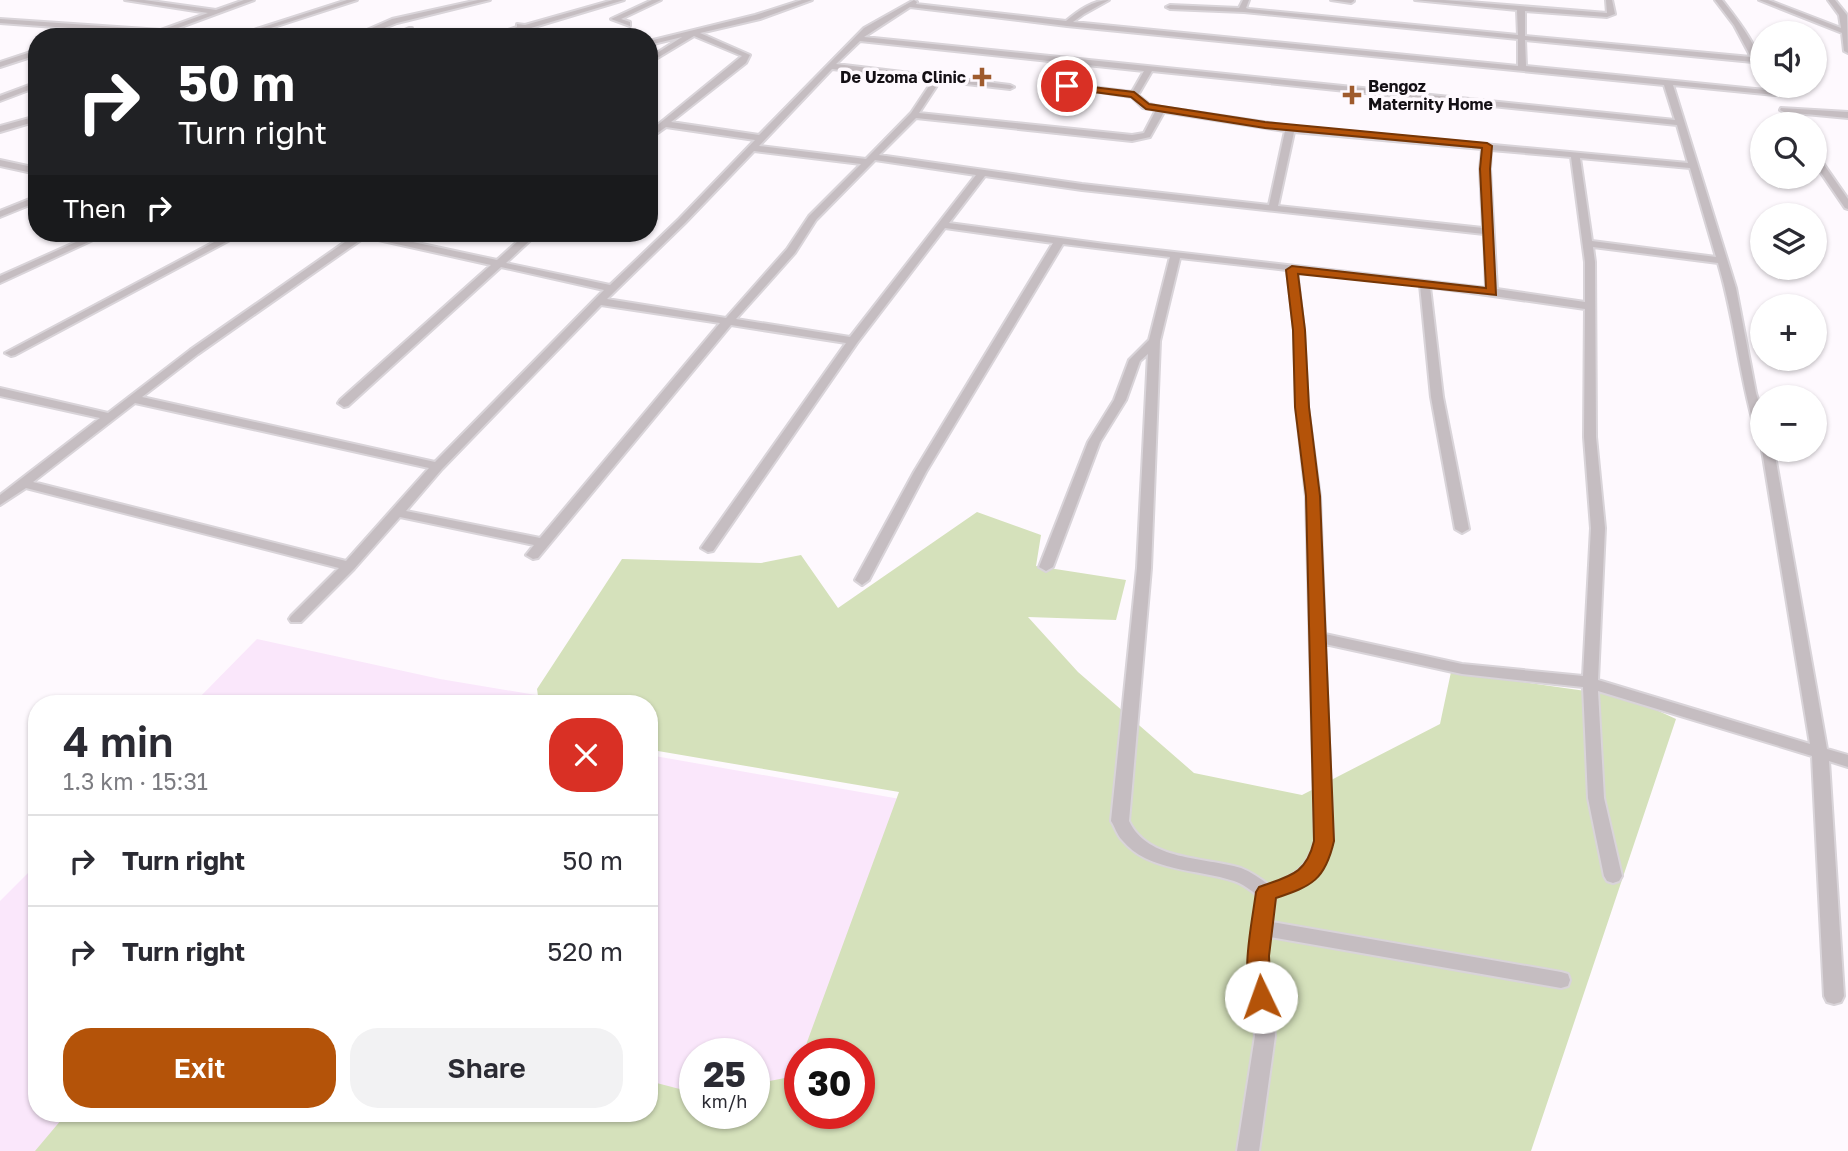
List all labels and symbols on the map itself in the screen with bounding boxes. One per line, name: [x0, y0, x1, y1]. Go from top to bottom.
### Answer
pin: [1037, 56, 1097, 116]
place label: De Uzoma Clinic: [840, 67, 966, 87]
marker: De Uzoma Clinic: [972, 67, 992, 87]
place label: Bengoz Maternity Home: [1368, 76, 1493, 114]
marker: Bengoz Maternity Home: [1342, 85, 1362, 105]
position arrow: [1224, 960, 1298, 1034]
speed limit sign: 30: [784, 1038, 875, 1129]

